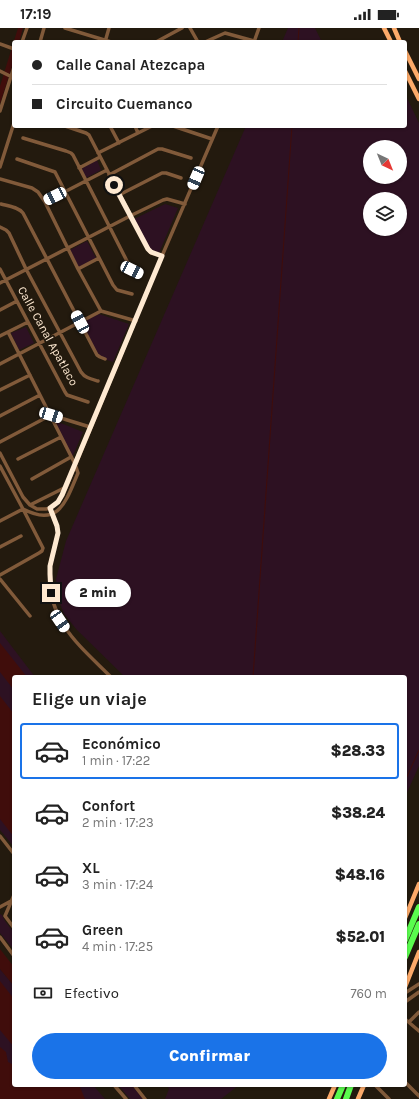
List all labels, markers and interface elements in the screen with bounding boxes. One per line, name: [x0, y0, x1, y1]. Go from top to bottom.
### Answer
text: 17:19: [20, 5, 51, 23]
text: Calle Canal Atezcapa: [56, 56, 205, 74]
text: Circuito Cuemanco: [56, 95, 192, 113]
north arrow: [363, 140, 407, 184]
map controls: [363, 140, 407, 236]
car: [186, 165, 206, 191]
route start: [105, 176, 123, 194]
car: [42, 185, 68, 207]
button: layers: [363, 192, 407, 236]
car: [119, 259, 145, 281]
street label: Calle Canal Apatlaco: [15, 284, 81, 388]
car: [69, 309, 91, 335]
car: [38, 406, 64, 424]
callout: 2 min: [65, 579, 131, 607]
route end: [42, 584, 60, 602]
text: 2 min: [79, 585, 117, 600]
car: [48, 608, 72, 634]
text: Elige un viaje: [32, 688, 147, 710]
icon: car: [34, 733, 70, 769]
text: Económico: [82, 735, 161, 753]
text: $28.33: [331, 742, 385, 760]
text: 1 min · 17:22: [82, 753, 150, 768]
icon: car: [34, 795, 70, 831]
text: Confort: [82, 797, 135, 815]
text: $38.24: [331, 804, 385, 822]
text: 2 min · 17:23: [82, 815, 154, 830]
icon: car: [34, 857, 70, 893]
text: XL: [82, 859, 100, 877]
text: $48.16: [335, 866, 385, 884]
text: 3 min · 17:24: [82, 877, 153, 892]
icon: car: [34, 919, 70, 955]
text: Green: [82, 921, 123, 939]
text: $52.01: [336, 928, 385, 946]
text: 4 min · 17:25: [82, 939, 153, 954]
icon: cash: [32, 982, 54, 1004]
text: Efectivo: [64, 984, 119, 1002]
text: 760 m: [350, 986, 387, 1001]
button: Confirmar: [32, 1033, 387, 1079]

